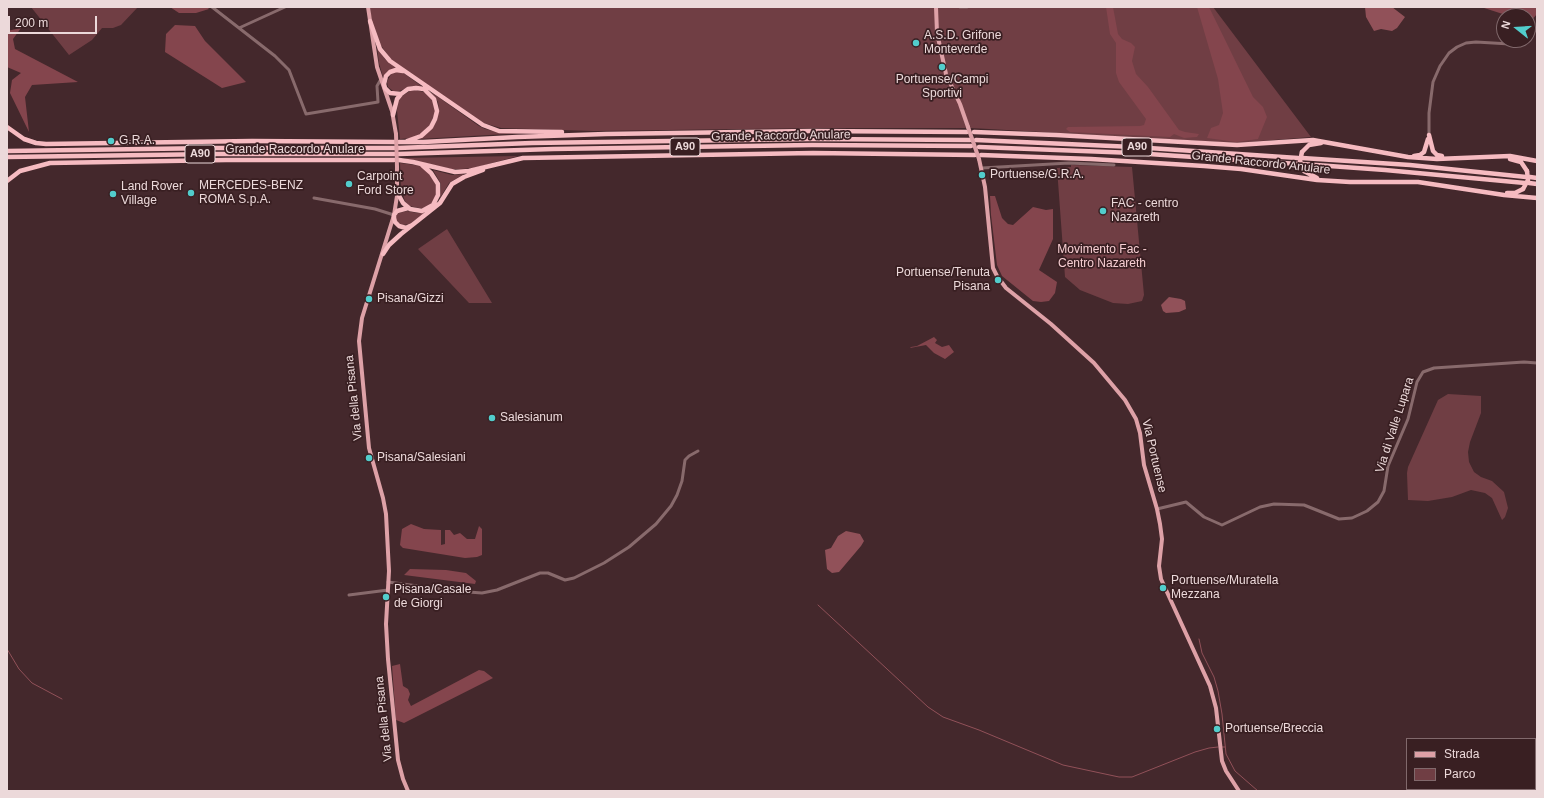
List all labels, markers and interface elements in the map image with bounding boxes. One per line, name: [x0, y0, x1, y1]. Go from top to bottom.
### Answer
scale bar: [10, 8, 99, 34]
north arrow: [1496, 8, 1536, 48]
text: 200 m: [15, 16, 48, 30]
text: N: [1499, 19, 1512, 30]
place label: A.S.D. Grifone Monteverde: [924, 29, 1001, 57]
marker: A.S.D. Grifone Monteverde: [911, 38, 921, 48]
marker: Portuense/Campi Sportivi: [937, 62, 947, 72]
place label: Portuense/Campi Sportivi: [896, 73, 988, 101]
street label: Grande Raccordo Anulare: [711, 128, 851, 144]
place label: G.R.A.: [119, 134, 155, 148]
marker: G.R.A.: [106, 136, 116, 146]
road number: A90: [670, 138, 700, 156]
road number: A90: [1122, 138, 1152, 156]
street label: Grande Raccordo Anulare: [225, 143, 365, 157]
road number: A90: [185, 145, 215, 163]
street label: Grande Raccordo Anulare: [1191, 149, 1331, 177]
place label: Portuense/G.R.A.: [990, 168, 1084, 182]
place label: Carpoint Ford Store: [357, 170, 414, 198]
marker: Portuense/G.R.A.: [977, 170, 987, 180]
place label: MERCEDES-BENZ ROMA S.p.A.: [199, 179, 303, 207]
marker: Carpoint Ford Store: [344, 179, 354, 189]
place label: Land Rover Village: [121, 180, 183, 208]
marker: MERCEDES-BENZ ROMA S.p.A.: [186, 188, 196, 198]
marker: Land Rover Village: [108, 189, 118, 199]
place label: FAC - centro Nazareth: [1111, 197, 1178, 225]
marker: FAC - centro Nazareth: [1098, 206, 1108, 216]
park label: Movimento Fac - Centro Nazareth: [1057, 243, 1147, 271]
place label: Portuense/Tenuta Pisana: [896, 266, 990, 294]
marker: Portuense/Tenuta Pisana: [993, 275, 1003, 285]
place label: Pisana/Gizzi: [377, 292, 444, 306]
marker: Pisana/Gizzi: [364, 294, 374, 304]
street label: Via della Pisana: [342, 355, 366, 441]
street label: Via di Valle Lupara: [1373, 375, 1417, 475]
place label: Salesianum: [500, 411, 563, 425]
marker: Salesianum: [487, 413, 497, 423]
street label: Via Portuense: [1139, 418, 1169, 494]
place label: Pisana/Salesiani: [377, 451, 466, 465]
marker: Pisana/Salesiani: [364, 453, 374, 463]
place label: Portuense/Muratella Mezzana: [1171, 574, 1278, 602]
place label: Pisana/Casale de Giorgi: [394, 583, 471, 611]
marker: Portuense/Muratella Mezzana: [1158, 583, 1168, 593]
marker: Pisana/Casale de Giorgi: [381, 592, 391, 602]
street label: Via della Pisana: [372, 676, 396, 762]
place label: Portuense/Breccia: [1225, 722, 1323, 736]
marker: Portuense/Breccia: [1212, 724, 1222, 734]
legend: [1406, 738, 1536, 790]
text: Strada: [1444, 747, 1479, 761]
text: Parco: [1444, 767, 1475, 781]

